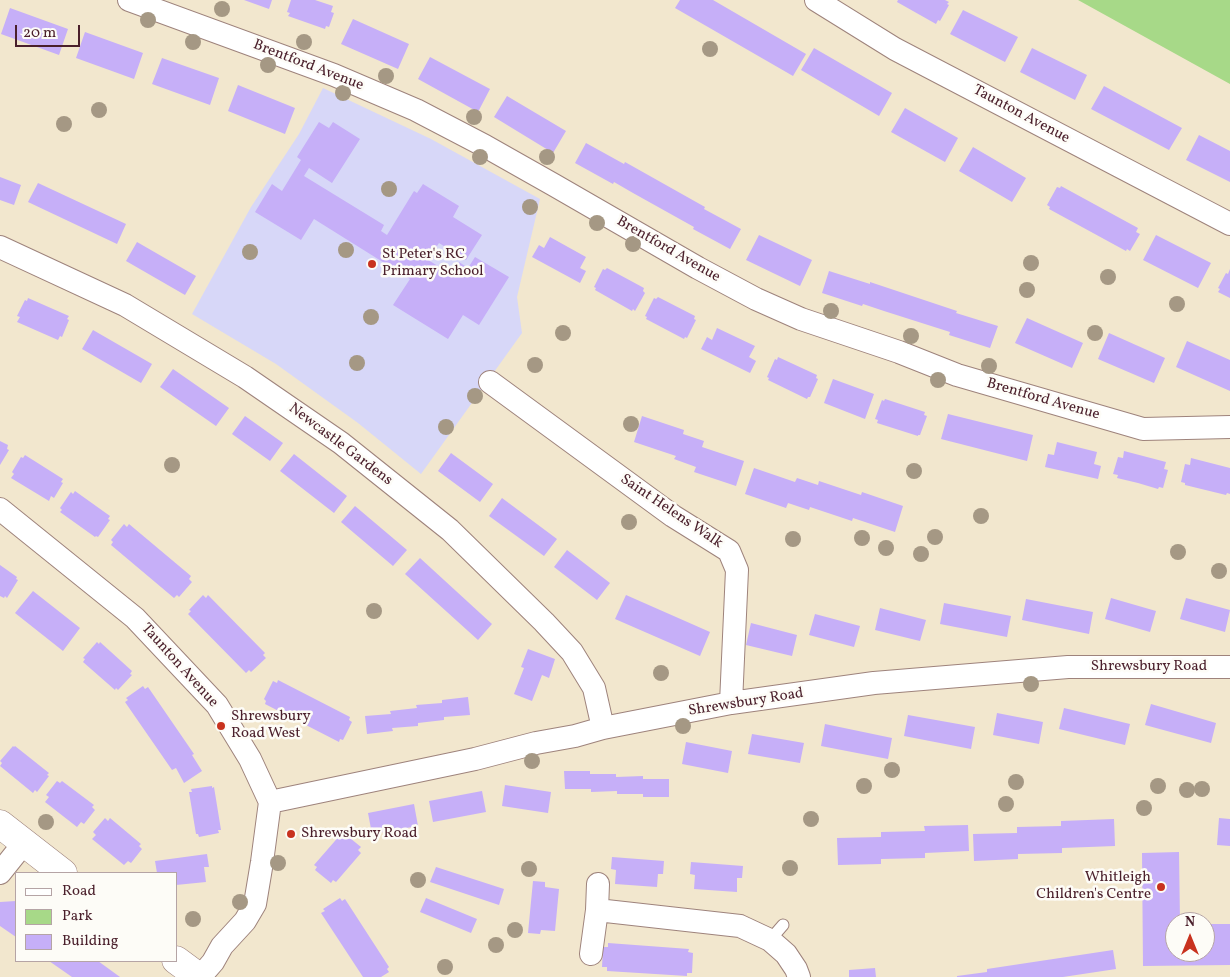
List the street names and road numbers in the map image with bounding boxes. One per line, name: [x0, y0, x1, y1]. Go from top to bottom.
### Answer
street label: Brentford Avenue: [250, 37, 366, 95]
street label: Taunton Avenue: [970, 82, 1072, 148]
street label: Brentford Avenue: [613, 213, 723, 287]
street label: Brentford Avenue: [984, 375, 1102, 425]
street label: Newcastle Gardens: [284, 400, 396, 490]
street label: Saint Helens Walk: [616, 471, 726, 553]
street label: Taunton Avenue: [137, 620, 221, 712]
street label: Shrewsbury Road: [1091, 658, 1207, 676]
street label: Shrewsbury Road: [687, 685, 805, 721]

